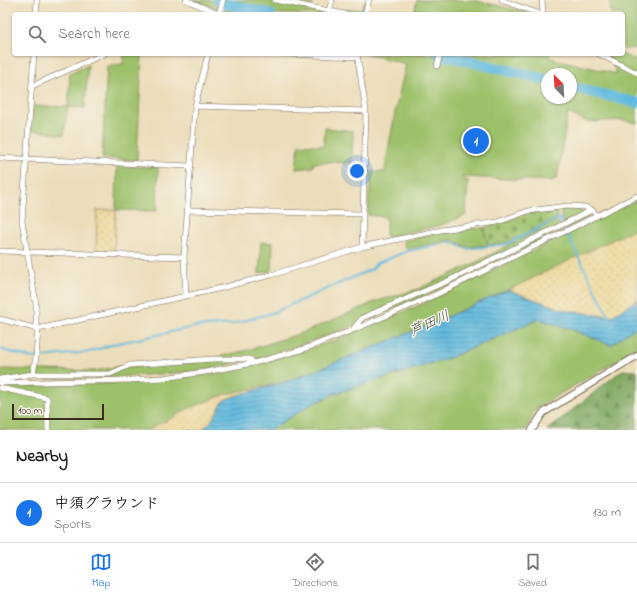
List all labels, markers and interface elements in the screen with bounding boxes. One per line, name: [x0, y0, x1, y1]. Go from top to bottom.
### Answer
search box: [12, 12, 625, 56]
icon: search: [26, 23, 48, 45]
text: Search here: [58, 23, 130, 45]
north arrow: [541, 68, 577, 104]
pin: 1: [463, 126, 489, 156]
your location: [347, 161, 367, 181]
water label: 芦田川: [407, 306, 453, 342]
scale bar: [12, 402, 104, 421]
text: 100 m: [18, 403, 42, 419]
text: Nearby: [16, 444, 68, 469]
text: 中須グラウンド: [54, 493, 159, 515]
text: 1: [27, 503, 31, 522]
text: 130 m: [593, 503, 621, 522]
text: Sports: [54, 515, 91, 534]
tab: Map: [90, 551, 112, 591]
tab: Directions: [292, 551, 338, 591]
tab: Saved: [518, 551, 547, 591]

